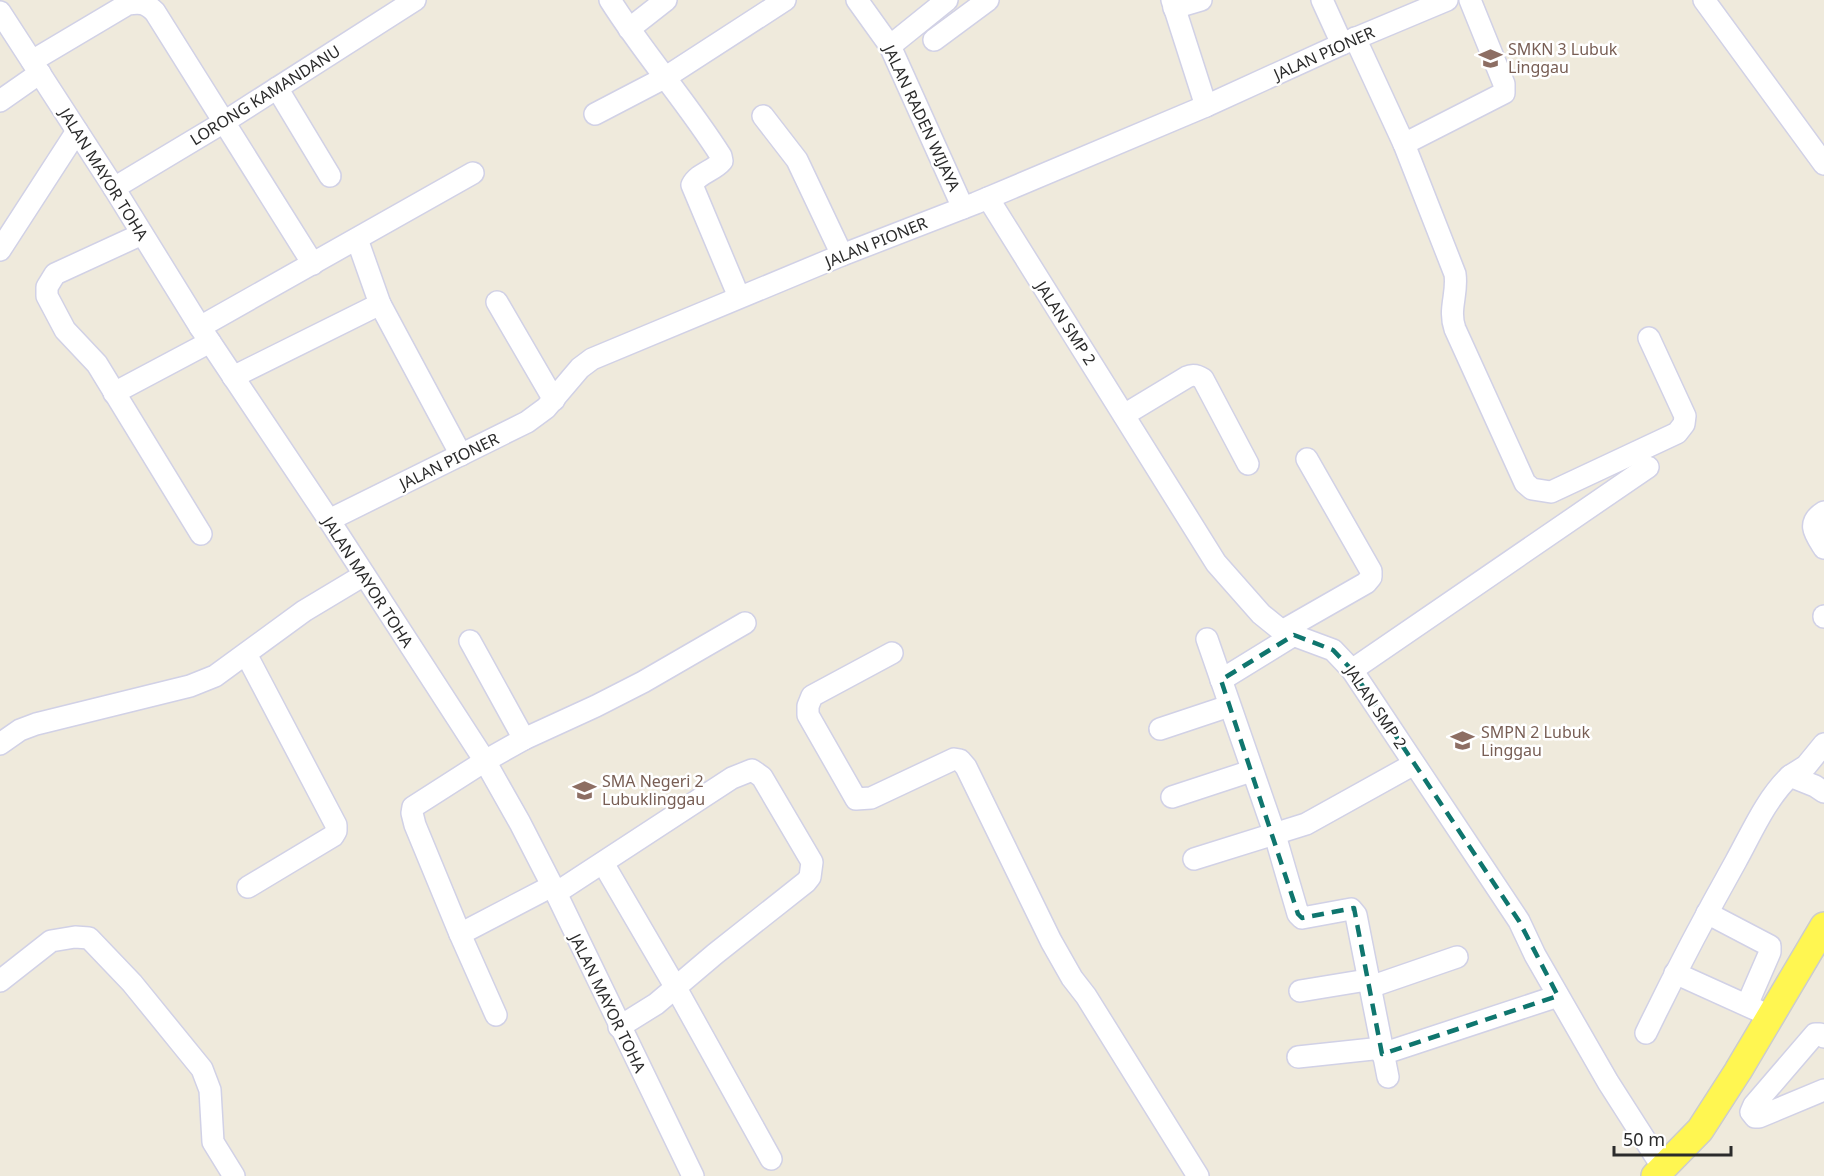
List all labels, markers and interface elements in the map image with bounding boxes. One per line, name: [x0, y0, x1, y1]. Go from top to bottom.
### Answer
street label: JALAN PIONER: [1268, 21, 1378, 86]
place label: SMKN 3 Lubuk Linggau: [1508, 38, 1618, 78]
street label: LORONG KAMANDANU: [186, 40, 344, 150]
street label: JALAN RADEN WIJAYA: [878, 40, 966, 195]
school or university icon: SMKN 3 Lubuk Linggau: [1477, 45, 1503, 71]
street label: JALAN MAYOR TOHA: [53, 102, 154, 245]
street label: JALAN PIONER: [820, 212, 930, 273]
street label: JALAN SMP 2: [1030, 275, 1101, 369]
street label: JALAN PIONER: [394, 427, 502, 495]
street label: JALAN MAYOR TOHA: [316, 511, 419, 652]
street label: JALAN SMP 2: [1339, 659, 1412, 753]
place label: SMPN 2 Lubuk Linggau: [1481, 721, 1591, 761]
school or university icon: SMPN 2 Lubuk Linggau: [1450, 728, 1476, 754]
place label: SMA Negeri 2 Lubuklinggau: [602, 770, 705, 810]
school or university icon: SMA Negeri 2 Lubuklinggau: [571, 777, 597, 803]
street label: JALAN MAYOR TOHA: [564, 928, 651, 1077]
scale bar: [1614, 1119, 1731, 1157]
text: 50 m: [1623, 1127, 1665, 1151]

